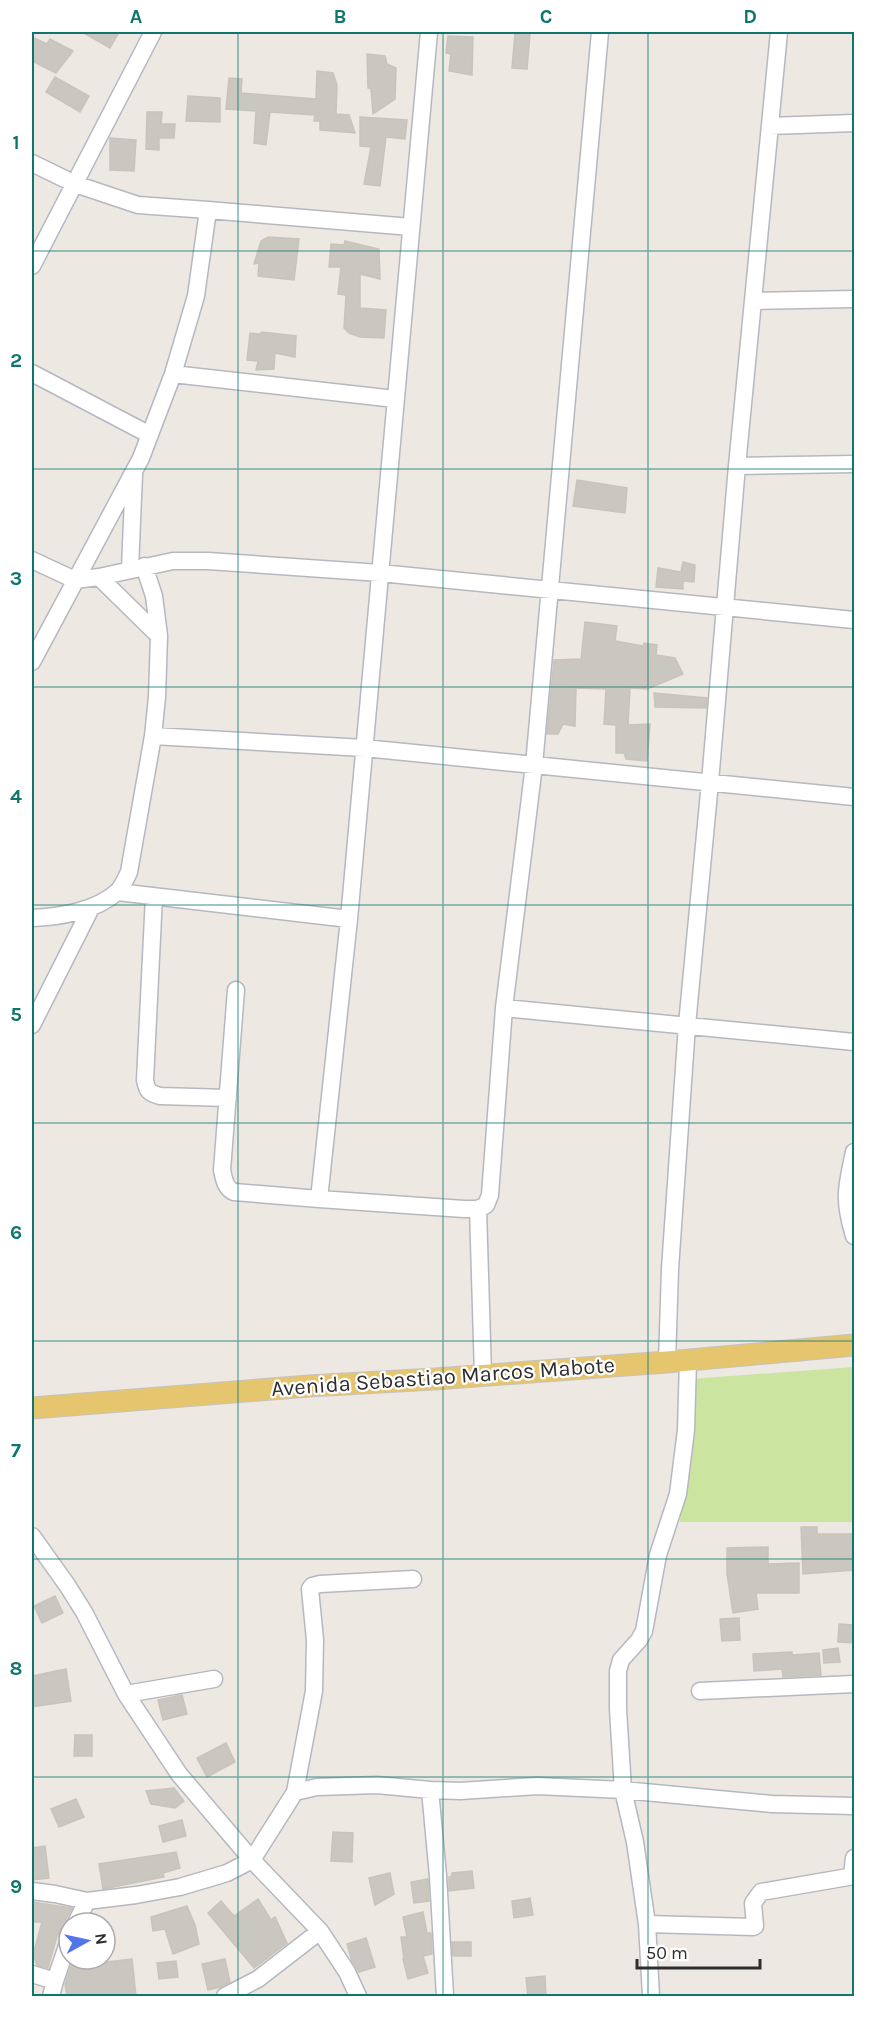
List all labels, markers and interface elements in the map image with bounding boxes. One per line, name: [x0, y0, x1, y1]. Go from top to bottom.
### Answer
text: A: [130, 5, 143, 28]
text: B: [334, 5, 346, 28]
text: C: [540, 5, 552, 28]
text: D: [743, 5, 757, 28]
text: 1: [12, 131, 20, 154]
text: 2: [10, 349, 22, 372]
text: 3: [10, 567, 22, 590]
text: 4: [10, 785, 22, 808]
text: 5: [10, 1003, 22, 1026]
text: 6: [10, 1221, 22, 1244]
street label: Avenida Sebastiao Marcos Mabote: [270, 1352, 616, 1402]
text: 7: [11, 1439, 21, 1462]
text: 8: [10, 1657, 22, 1680]
text: 9: [10, 1875, 22, 1898]
north arrow: [57, 1911, 117, 1971]
text: N: [91, 1932, 112, 1946]
scale bar: [637, 1932, 760, 1970]
text: 50 m: [646, 1942, 688, 1964]

